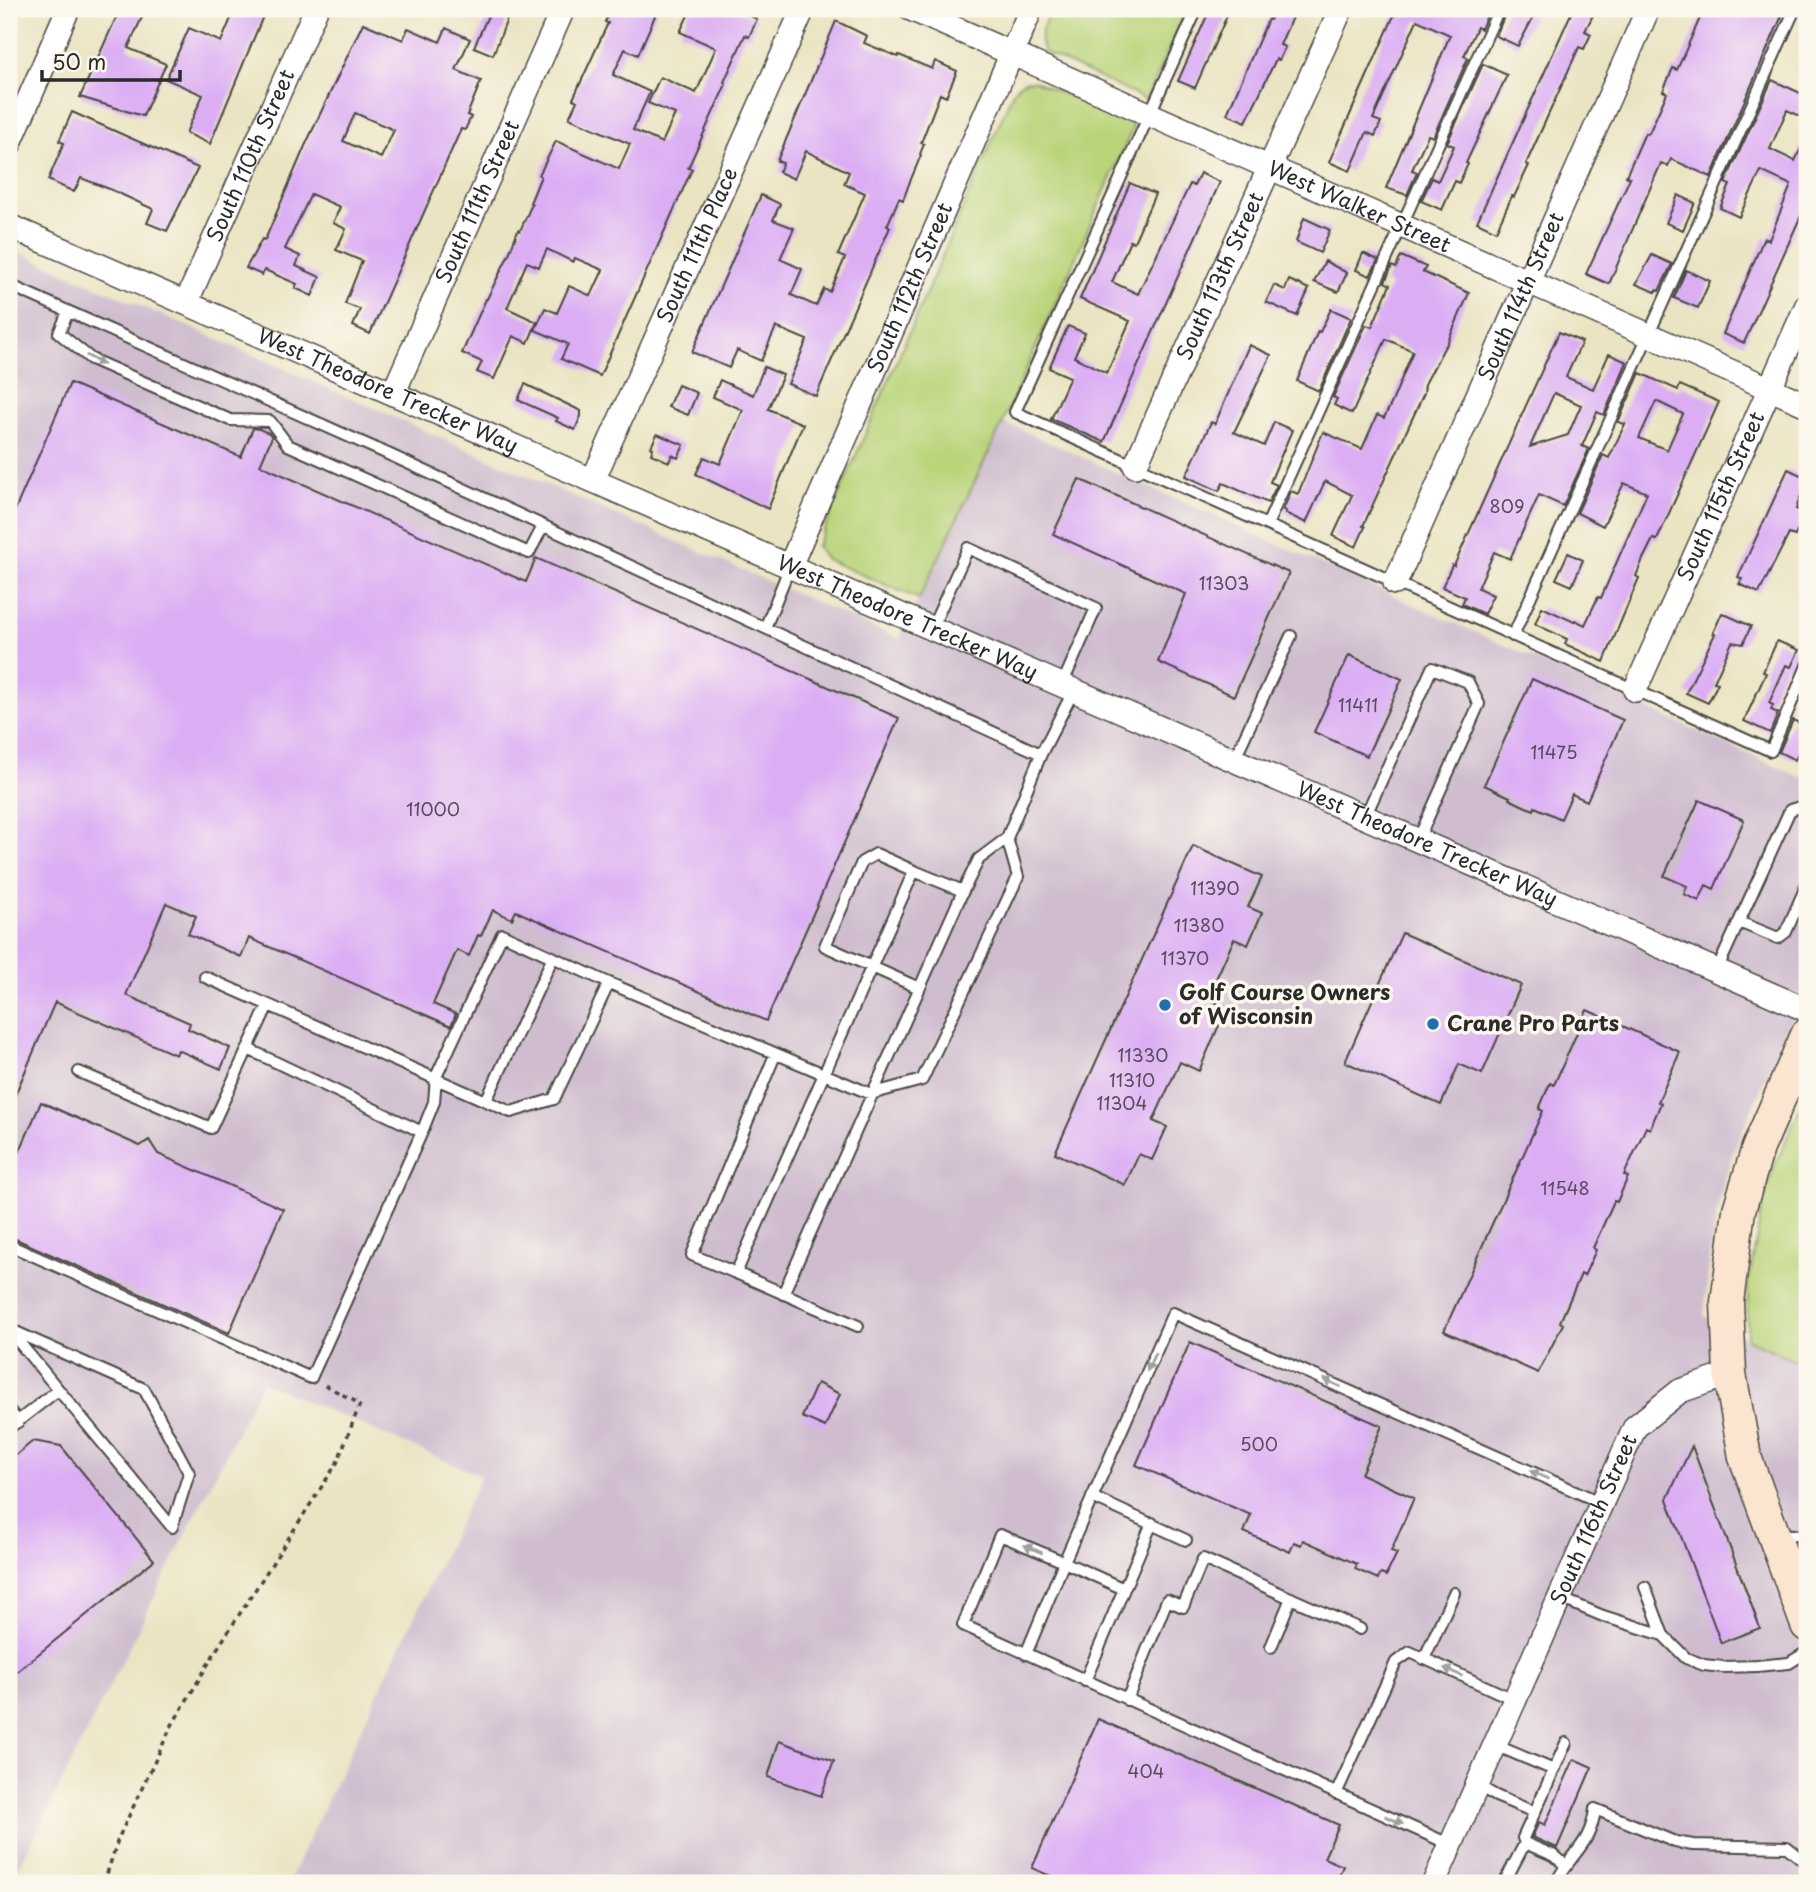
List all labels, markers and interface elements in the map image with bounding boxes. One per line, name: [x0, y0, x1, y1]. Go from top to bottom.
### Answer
scale bar: [42, 38, 180, 82]
text: 50 m: [52, 45, 106, 77]
street label: South 110th Street: [197, 64, 301, 246]
street label: South 111th Street: [426, 114, 526, 288]
street label: West Walker Street: [1263, 151, 1457, 260]
street label: South 111th Place: [647, 162, 744, 327]
street label: South 113th Street: [1167, 186, 1271, 365]
street label: South 112th Street: [858, 197, 959, 377]
street label: South 114th Street: [1468, 206, 1571, 385]
street label: West Theodore Trecker Way: [253, 318, 524, 460]
one-way arrow: [85, 353, 105, 365]
street label: South 115th Street: [1668, 406, 1772, 586]
house number: 809: [1490, 492, 1524, 519]
street label: West Theodore Trecker Way: [773, 545, 1043, 687]
house number: 11303: [1199, 569, 1249, 596]
house number: 11411: [1338, 691, 1378, 718]
house number: 11475: [1531, 738, 1577, 765]
street label: West Theodore Trecker Way: [1293, 772, 1563, 913]
house number: 11000: [406, 795, 460, 822]
house number: 11390: [1190, 874, 1240, 901]
house number: 11380: [1174, 911, 1224, 938]
house number: 11370: [1161, 944, 1209, 971]
place label: Golf Course Owners of Wisconsin: [1179, 975, 1390, 1031]
marker: Golf Course Owners of Wisconsin: [1157, 997, 1173, 1013]
place label: Crane Pro Parts: [1447, 1006, 1619, 1038]
marker: Crane Pro Parts: [1425, 1016, 1441, 1032]
house number: 11330: [1117, 1041, 1169, 1068]
house number: 11310: [1109, 1066, 1155, 1093]
house number: 11304: [1097, 1089, 1147, 1116]
house number: 11548: [1540, 1174, 1590, 1201]
one-way arrow: [1146, 1352, 1157, 1373]
one-way arrow: [1321, 1377, 1342, 1388]
street label: South 116th Street: [1541, 1429, 1644, 1609]
house number: 500: [1240, 1430, 1278, 1457]
one-way arrow: [1529, 1469, 1550, 1480]
one-way arrow: [1022, 1544, 1043, 1555]
one-way arrow: [1443, 1666, 1463, 1678]
house number: 404: [1128, 1757, 1164, 1784]
one-way arrow: [1384, 1814, 1404, 1826]

